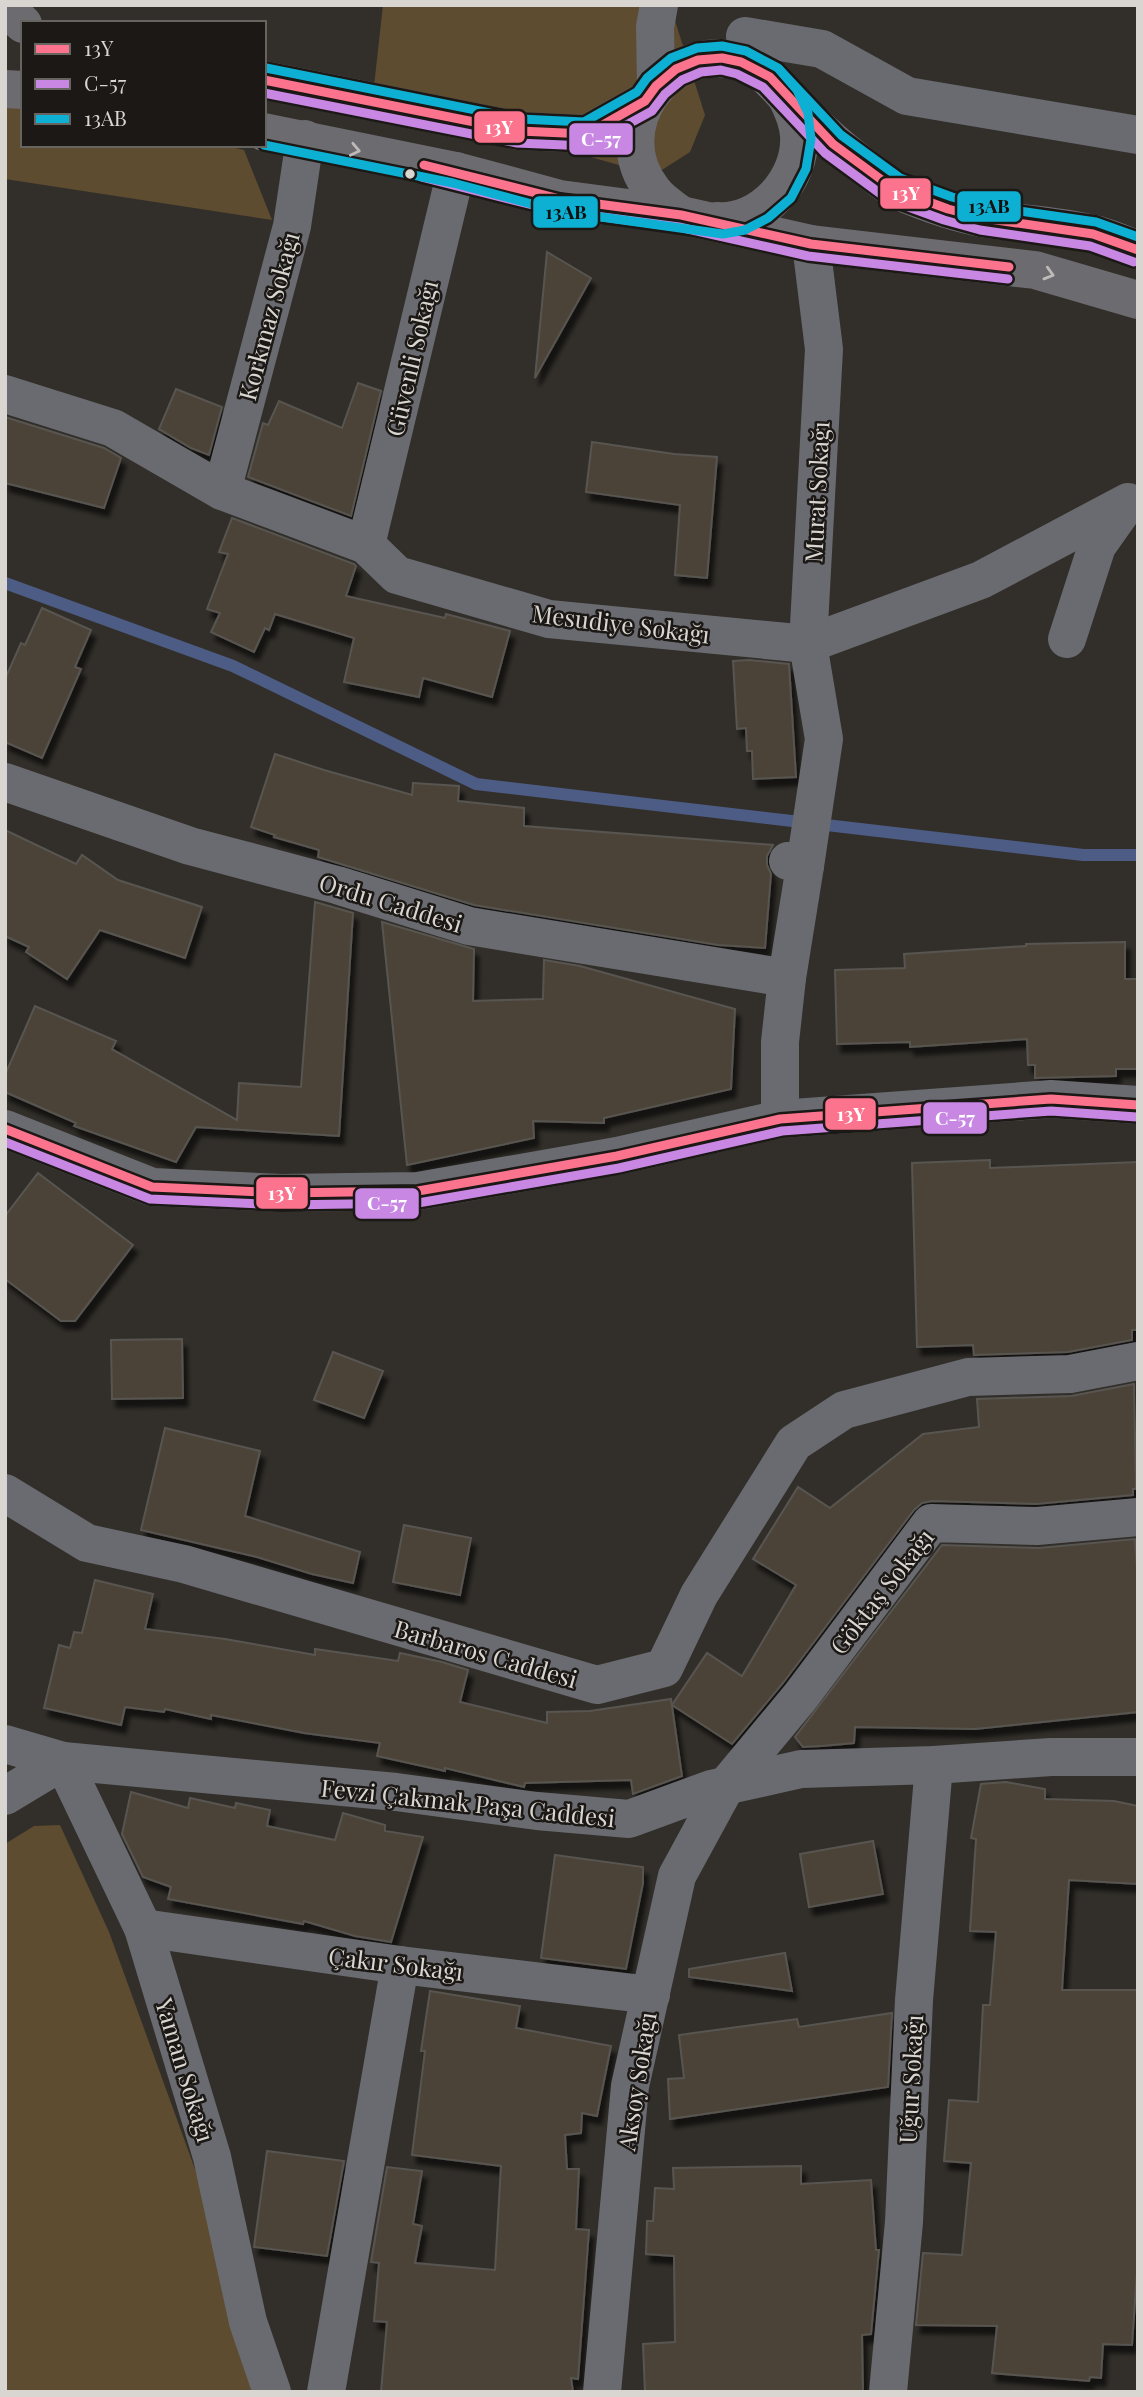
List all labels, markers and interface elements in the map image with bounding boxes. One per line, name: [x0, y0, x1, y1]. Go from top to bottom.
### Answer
legend: [21, 21, 266, 147]
text: 13Y: [84, 33, 114, 61]
text: C-57: [84, 68, 127, 96]
text: 13AB: [84, 103, 127, 131]
line badge: 13Y: [473, 110, 526, 144]
text: 13Y: [485, 113, 513, 139]
line badge: C-57: [568, 122, 634, 156]
text: C-57: [581, 125, 621, 151]
one-way arrow: [349, 142, 361, 157]
unlabelled marker: [403, 167, 417, 181]
line badge: 13Y: [879, 177, 932, 210]
text: 13Y: [892, 179, 920, 205]
line badge: 13AB: [956, 190, 1022, 223]
text: 13AB: [968, 192, 1010, 218]
line badge: 13AB: [532, 195, 599, 229]
text: 13AB: [545, 198, 587, 224]
street label: Korkmaz Sokağı: [230, 228, 306, 404]
one-way arrow: [1042, 266, 1054, 281]
street label: Güvenli Sokağı: [378, 277, 444, 439]
street label: Murat Sokağı: [796, 420, 836, 564]
street label: Mesudiye Sokağı: [530, 596, 712, 650]
street label: Ordu Caddesi: [316, 865, 466, 939]
line badge: 13Y: [824, 1097, 877, 1131]
text: 13Y: [837, 1100, 865, 1126]
line badge: C-57: [922, 1101, 988, 1135]
text: C-57: [935, 1104, 975, 1130]
line badge: 13Y: [255, 1176, 309, 1210]
text: 13Y: [268, 1179, 296, 1205]
line badge: C-57: [354, 1187, 420, 1220]
text: C-57: [367, 1189, 407, 1215]
street label: Göktaş Sokağı: [822, 1522, 940, 1660]
street label: Barbaros Caddesi: [391, 1612, 581, 1694]
street label: Fevzi Çakmak Paşa Caddesi: [319, 1771, 617, 1833]
street label: Çakır Sokağı: [327, 1939, 465, 1987]
street label: Yaman Sokağı: [149, 1993, 223, 2146]
street label: Aksoy Sokağı: [609, 2009, 663, 2154]
street label: Uğur Sokağı: [891, 2014, 929, 2144]

